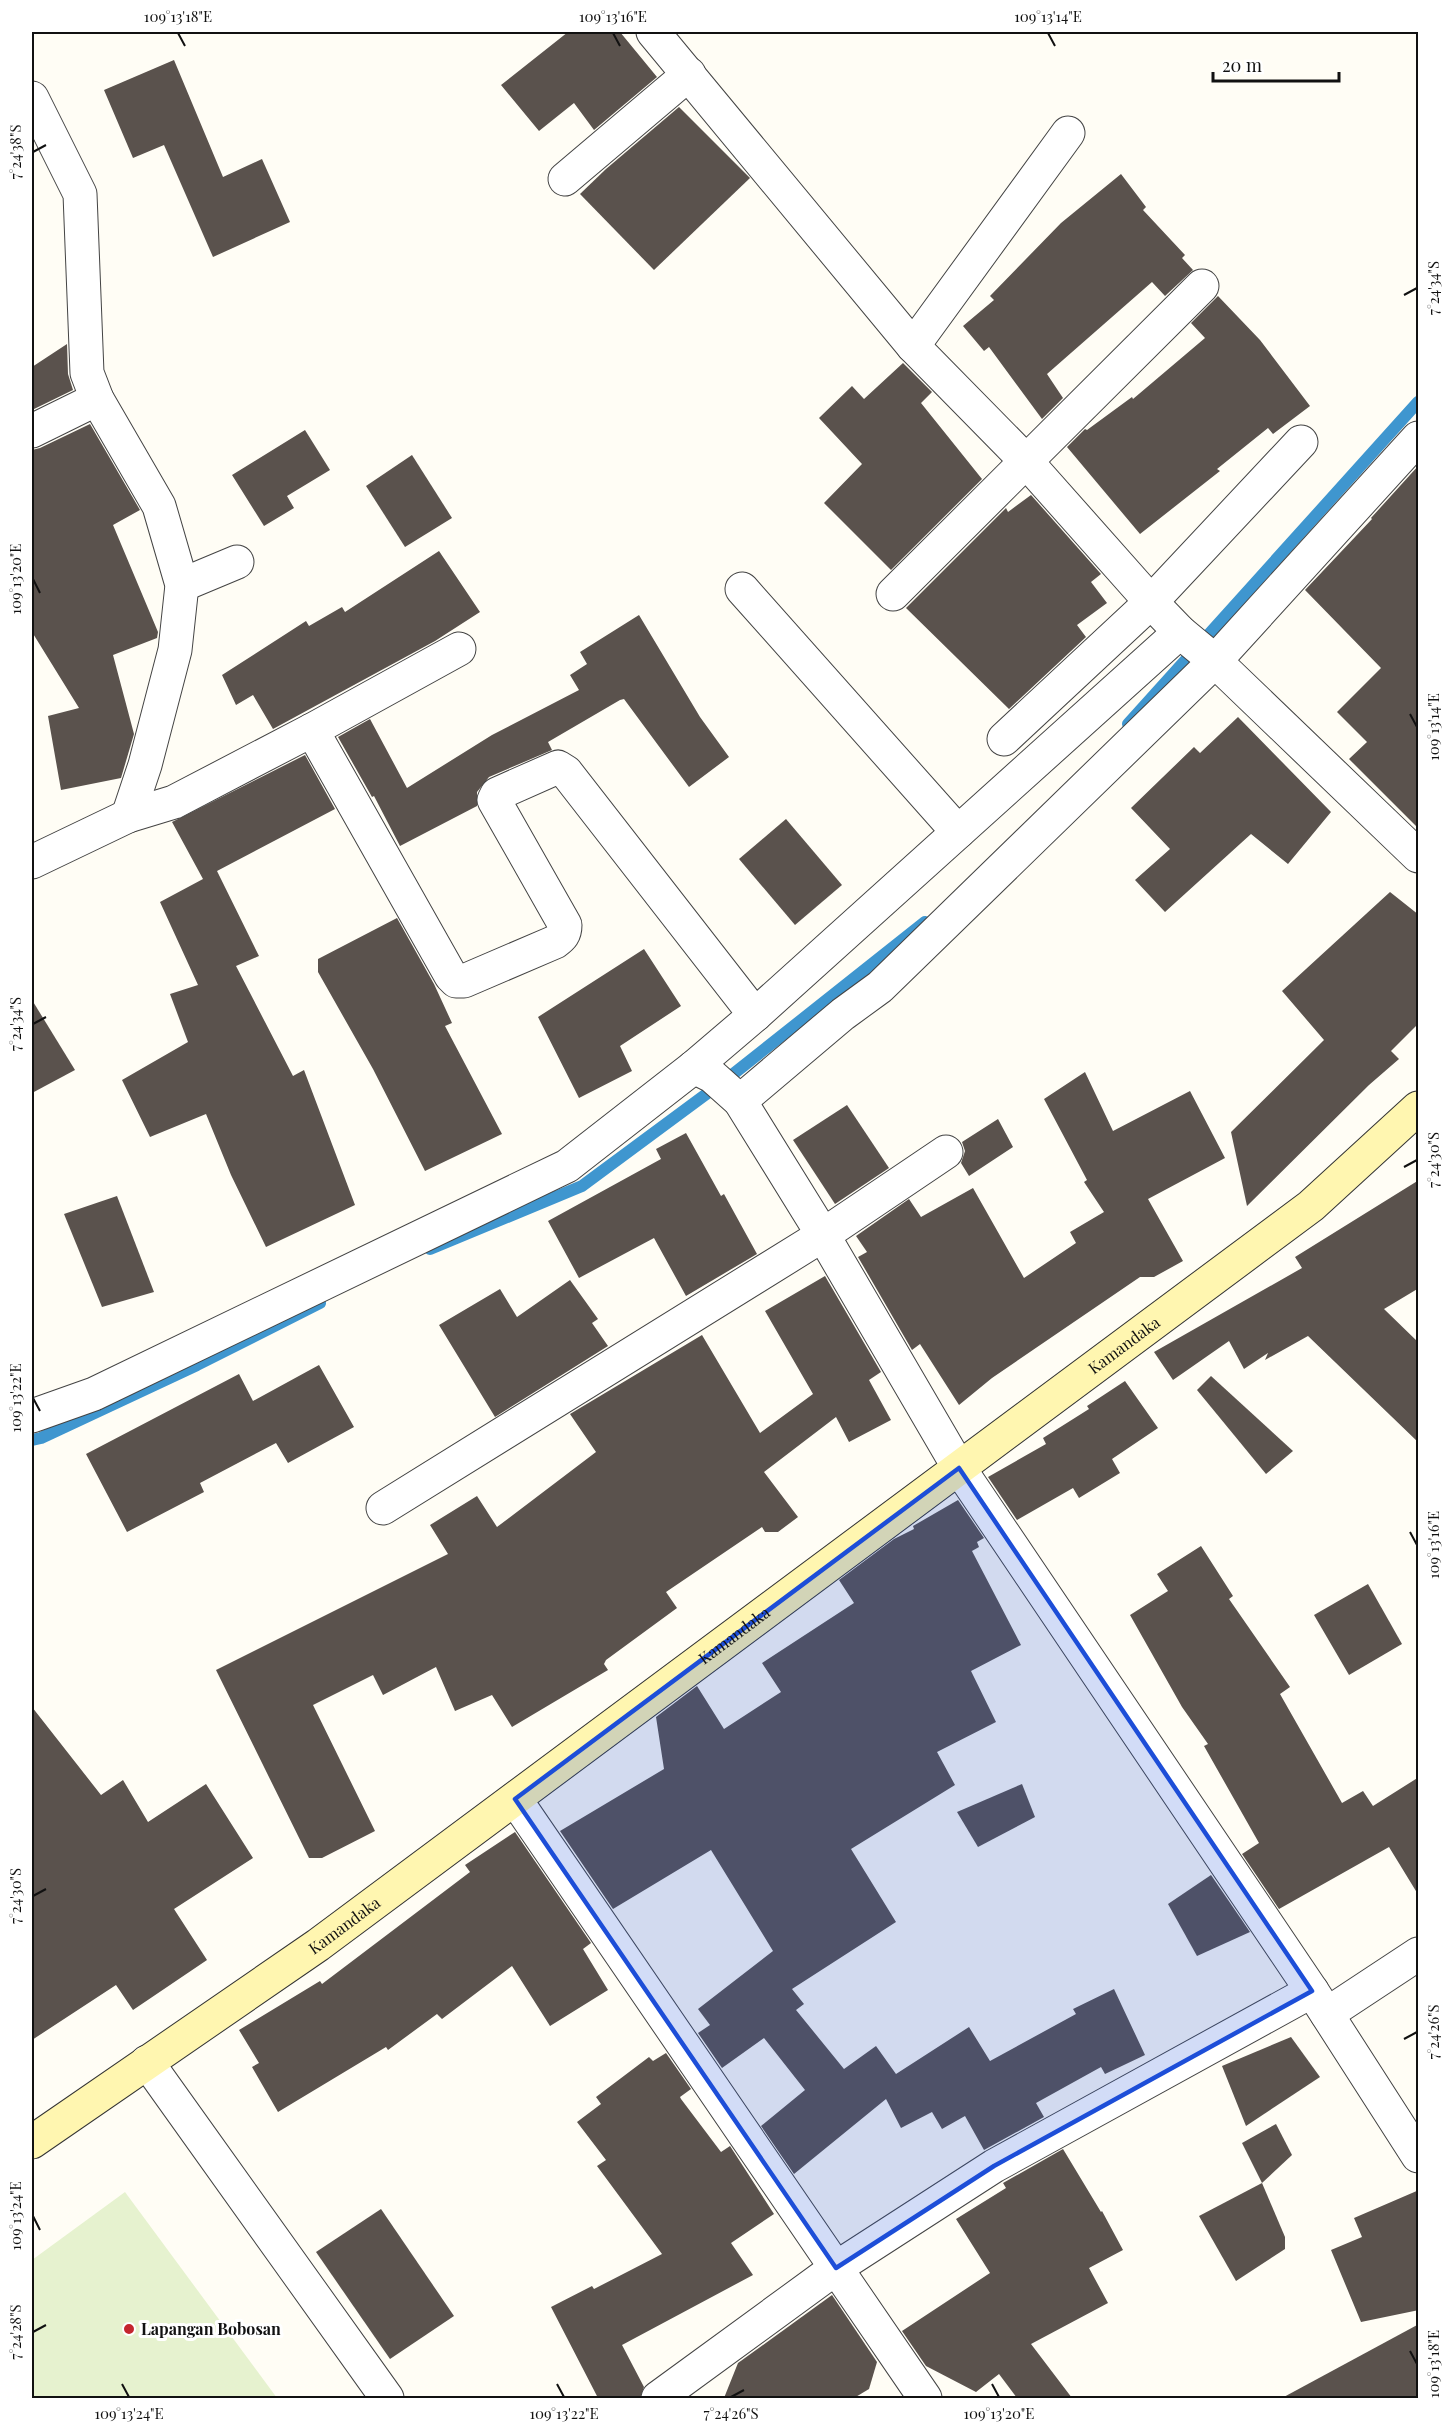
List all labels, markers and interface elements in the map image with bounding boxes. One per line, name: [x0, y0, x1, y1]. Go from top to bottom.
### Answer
text: 109°13'18"E: [144, 6, 212, 26]
text: 109°13'16"E: [579, 6, 647, 26]
text: 109°13'14"E: [1014, 6, 1082, 26]
scale bar: [1213, 45, 1339, 83]
text: 20 m: [1222, 53, 1262, 77]
text: 7°24'38"S: [5, 125, 25, 180]
text: 7°24'34"S: [1423, 261, 1443, 315]
text: 109°13'20"E: [5, 544, 25, 614]
text: 109°13'14"E: [1423, 693, 1443, 761]
text: 7°24'34"S: [5, 997, 25, 1051]
text: 7°24'30"S: [1423, 1132, 1443, 1188]
street label: Kamandaka: [1084, 1311, 1164, 1378]
text: 109°13'22"E: [5, 1363, 25, 1433]
text: 109°13'16"E: [1423, 1511, 1443, 1579]
street label: Kamandaka: [694, 1601, 774, 1668]
text: 7°24'30"S: [5, 1868, 25, 1924]
street label: Kamandaka: [304, 1892, 384, 1959]
text: 7°24'26"S: [1423, 2004, 1443, 2060]
text: 109°13'24"E: [5, 2181, 25, 2251]
text: 7°24'28"S: [5, 2304, 25, 2360]
place label: Lapangan Bobosan: [141, 2318, 281, 2339]
marker: Lapangan Bobosan: [122, 2322, 136, 2336]
text: 109°13'18"E: [1423, 2330, 1443, 2398]
text: 109°13'24"E: [94, 2403, 164, 2423]
text: 109°13'22"E: [529, 2403, 599, 2423]
text: 7°24'26"S: [703, 2403, 759, 2423]
text: 109°13'20"E: [964, 2403, 1034, 2423]

